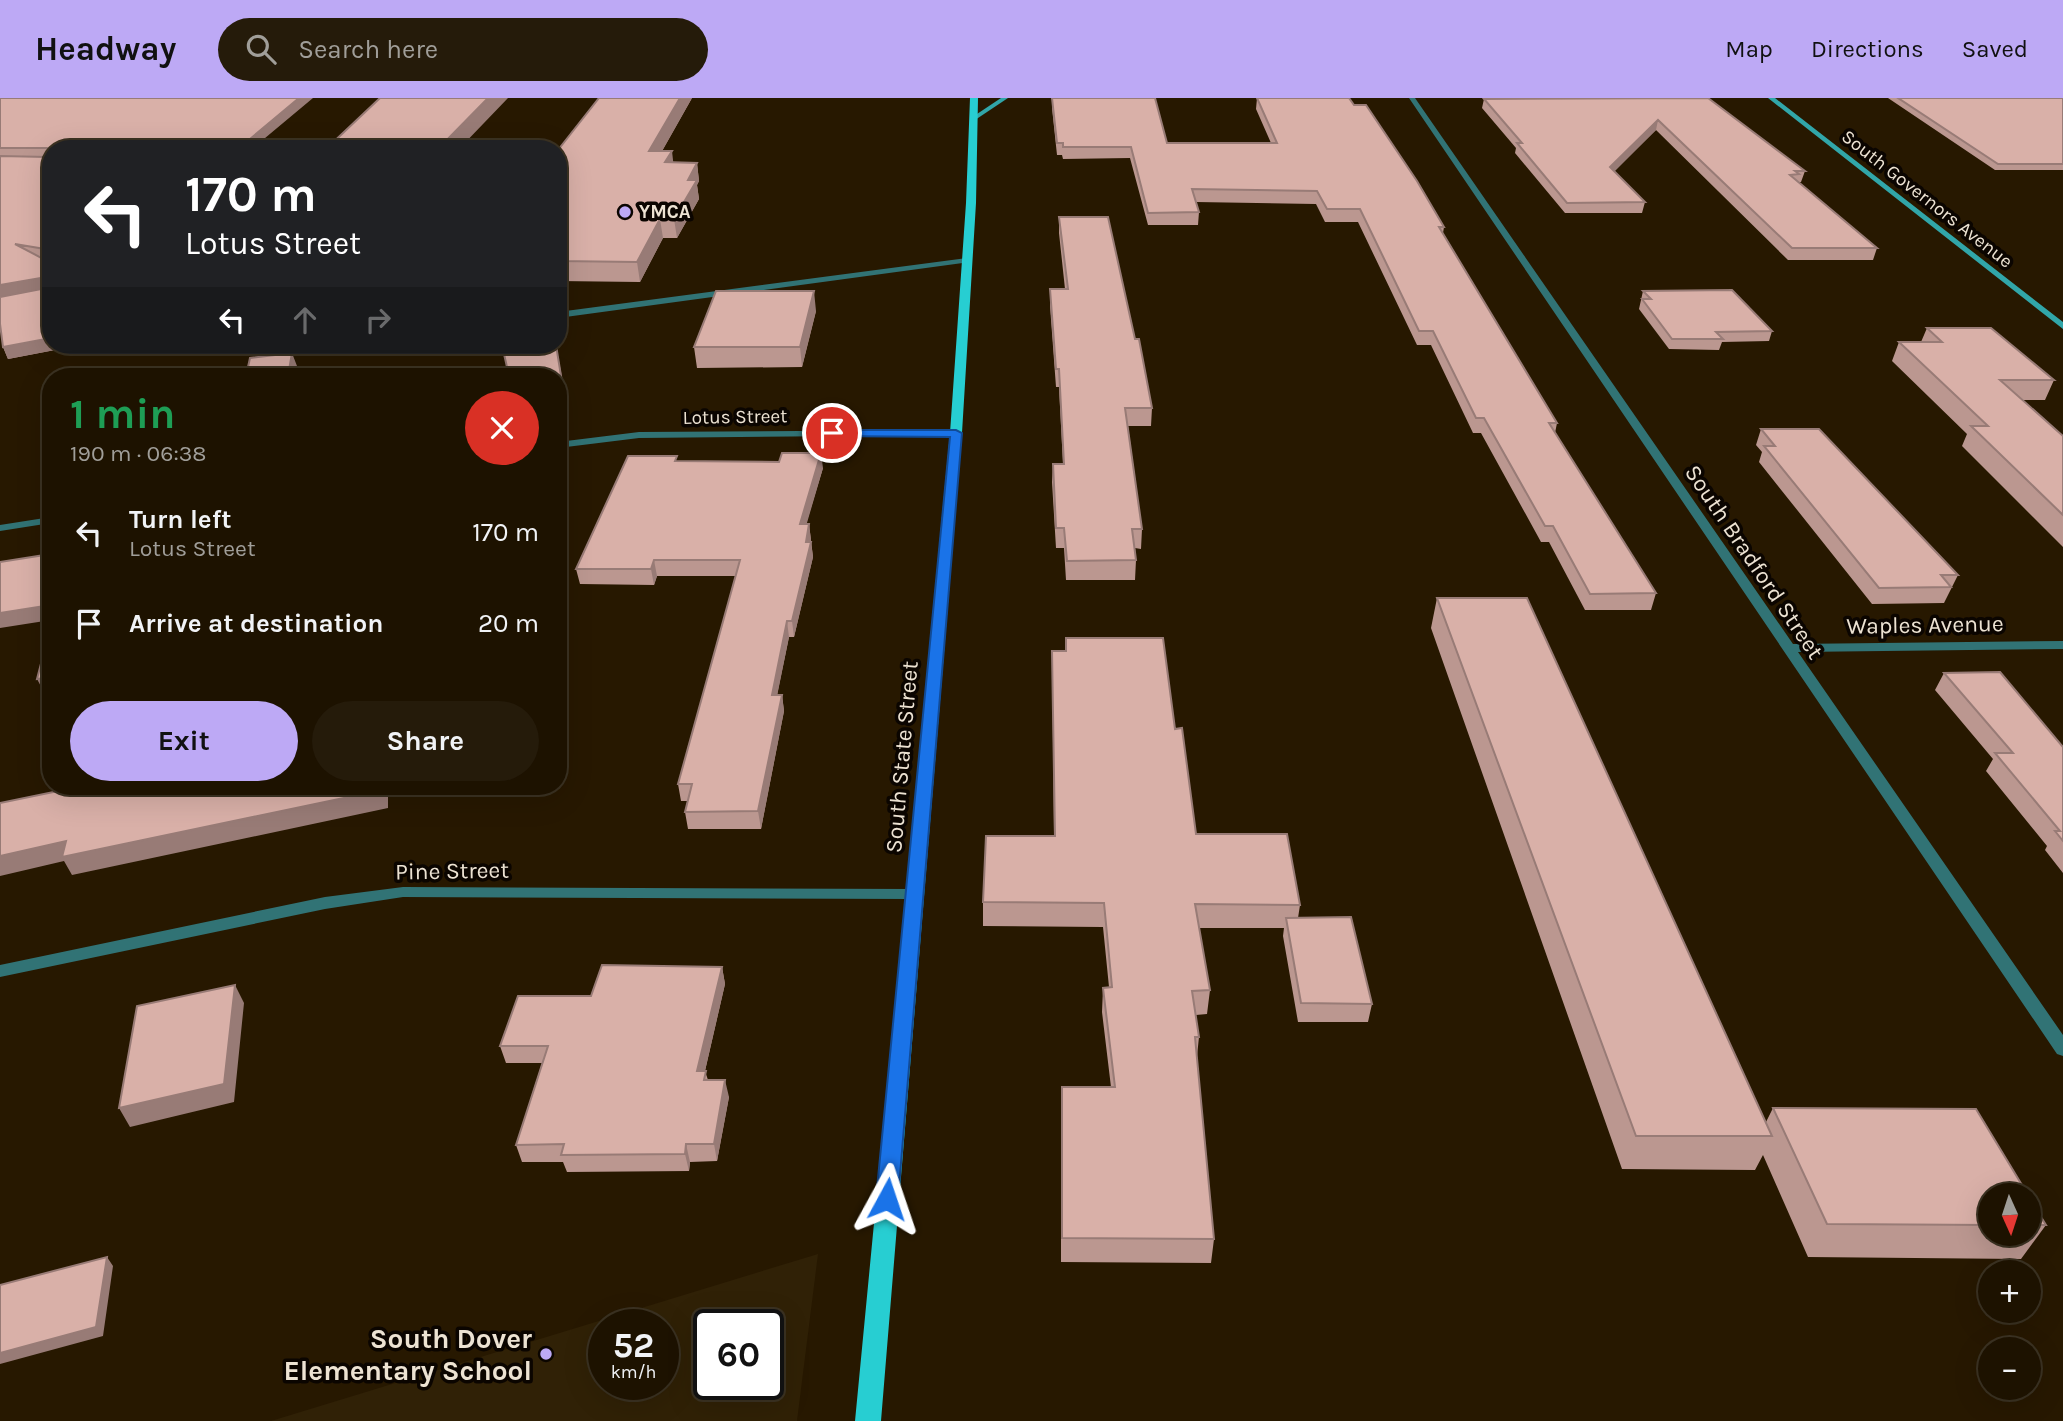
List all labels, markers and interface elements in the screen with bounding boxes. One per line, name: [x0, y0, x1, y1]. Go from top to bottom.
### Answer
search box: [218, 18, 708, 81]
text: Headway: [35, 30, 176, 68]
icon: search: [242, 30, 280, 68]
text: Search here: [298, 34, 438, 65]
text: Map: [1725, 35, 1773, 63]
text: Directions: [1811, 35, 1924, 63]
text: Saved: [1962, 35, 2028, 63]
street label: South Governors Avenue: [1837, 125, 2017, 273]
text: 170 m: [185, 166, 317, 223]
icon: left: [70, 168, 161, 259]
place label: YMCA: [639, 201, 691, 223]
marker: YMCA: [617, 204, 633, 220]
text: Lotus Street: [185, 225, 361, 262]
icon: left: [213, 301, 251, 339]
icon: ahead: [286, 301, 324, 339]
icon: right: [359, 301, 397, 339]
text: 1 min: [70, 389, 175, 439]
button: close: [465, 391, 539, 465]
pin: [802, 403, 862, 463]
street label: Lotus Street: [683, 405, 787, 429]
icon: arrive: [813, 414, 851, 452]
text: 190 m · 06:38: [70, 440, 206, 467]
street label: South Bradford Street: [1679, 460, 1829, 664]
text: Turn left: [129, 504, 231, 535]
icon: left: [70, 514, 108, 552]
text: 170 m: [472, 517, 539, 548]
text: Lotus Street: [129, 535, 256, 562]
icon: arrive: [70, 605, 108, 643]
text: Arrive at destination: [129, 608, 383, 639]
text: 20 m: [478, 608, 539, 639]
street label: Waples Avenue: [1846, 610, 2004, 640]
street label: South State Street: [880, 660, 924, 854]
button: Exit: [70, 701, 298, 781]
button: Share: [312, 701, 539, 781]
street label: Pine Street: [395, 857, 510, 885]
position arrow: [850, 1162, 924, 1236]
north arrow: [1978, 1183, 2040, 1246]
map controls: [1978, 1183, 2041, 1400]
button: +: [1978, 1260, 2041, 1323]
speed limit sign: 60: [693, 1309, 784, 1400]
place label: South Dover Elementary School: [283, 1322, 532, 1387]
text: 52: [613, 1325, 654, 1366]
button: −: [1978, 1337, 2041, 1400]
marker: South Dover Elementary School: [538, 1346, 554, 1362]
text: km/h: [611, 1361, 656, 1383]

